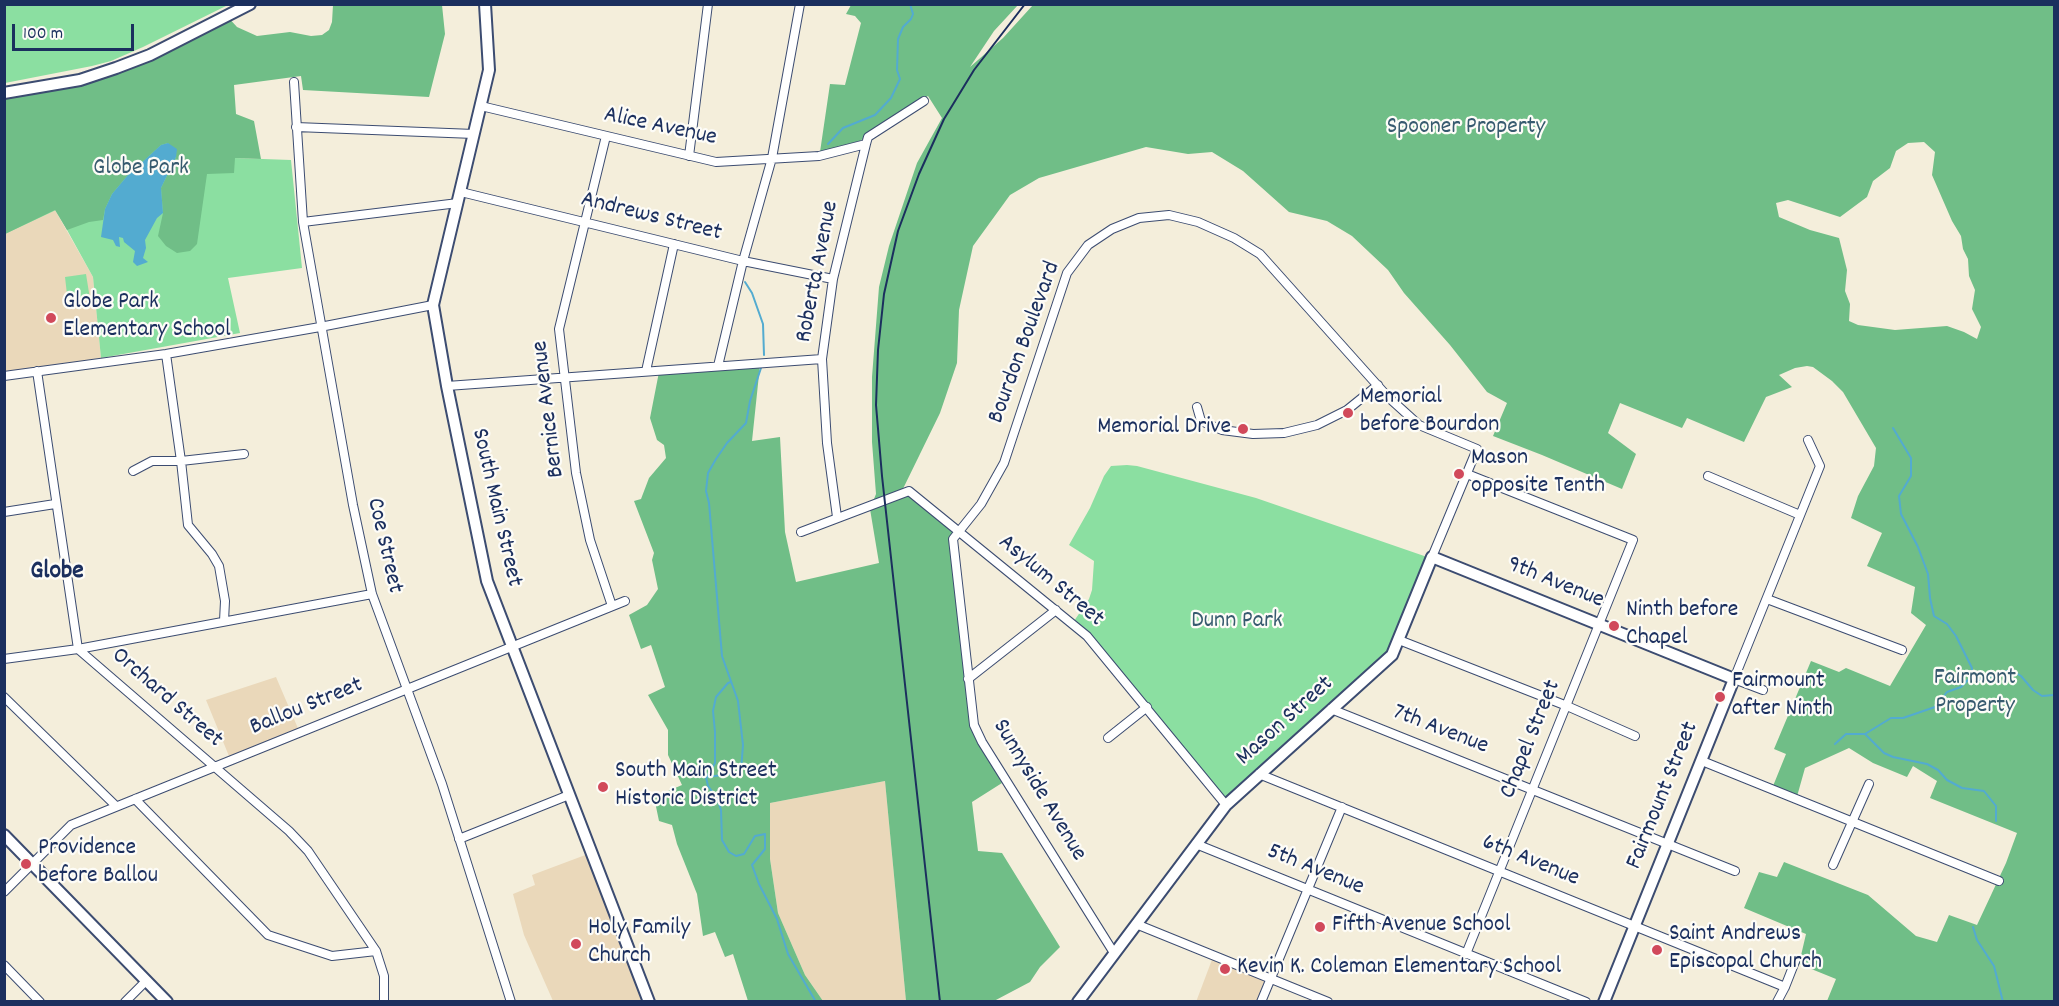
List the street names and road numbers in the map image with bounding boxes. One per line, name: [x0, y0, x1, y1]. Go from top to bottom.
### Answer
street label: Alice Avenue: [601, 102, 719, 154]
street label: Andrews Street: [578, 187, 724, 249]
street label: Roberta Avenue: [791, 199, 847, 345]
street label: Bourdon Boulevard: [983, 258, 1069, 428]
street label: Bernice Avenue: [527, 339, 573, 479]
street label: South Main Street: [463, 426, 527, 590]
street label: Coe Street: [358, 496, 408, 596]
street label: Asylum Street: [991, 529, 1109, 635]
street label: 9th Avenue: [1502, 552, 1608, 616]
street label: Orchard Street: [104, 643, 228, 755]
street label: Mason Street: [1231, 671, 1341, 773]
street label: Ballou Street: [246, 672, 368, 744]
street label: Chapel Street: [1495, 677, 1569, 803]
street label: 7th Avenue: [1388, 700, 1492, 762]
street label: Sunnyside Avenue: [984, 715, 1092, 867]
street label: Fairmount Street: [1621, 718, 1707, 874]
street label: 6th Avenue: [1477, 829, 1583, 895]
street label: 5th Avenue: [1262, 839, 1368, 903]

